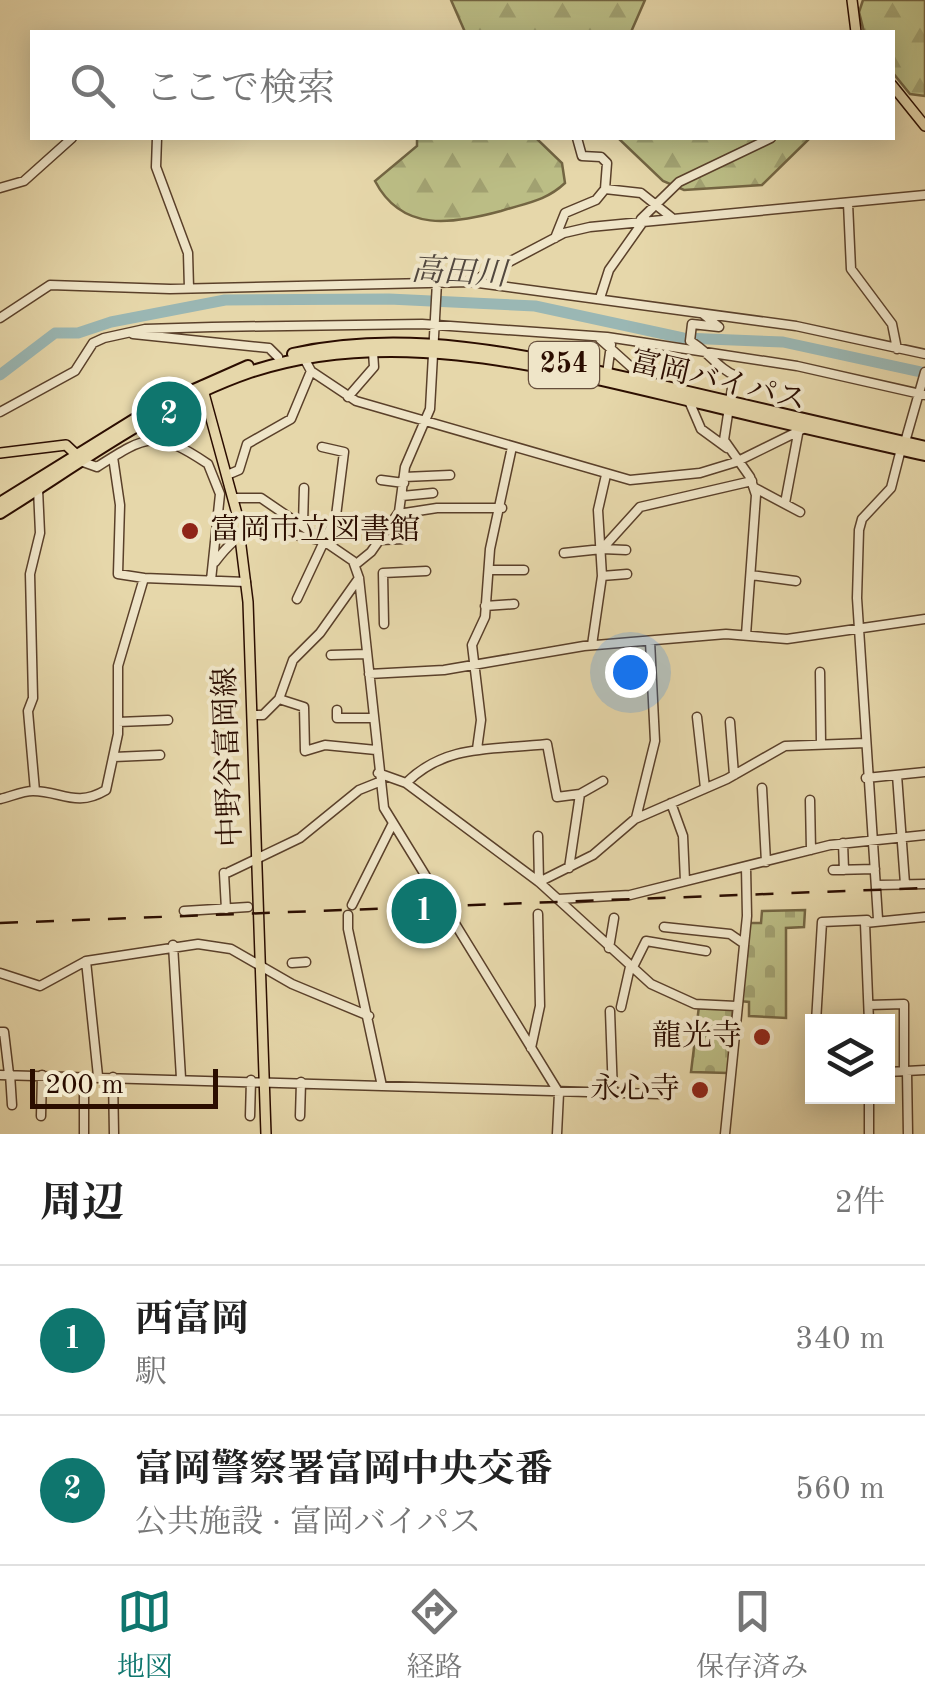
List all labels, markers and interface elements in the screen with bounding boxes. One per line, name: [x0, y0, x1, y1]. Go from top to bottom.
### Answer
search box: [30, 30, 895, 140]
icon: search: [65, 58, 120, 113]
text: ここで検索: [145, 71, 335, 109]
water label: 高田川: [410, 253, 511, 293]
road number: 254: [529, 342, 599, 388]
street label: 富岡バイパス: [627, 344, 809, 417]
pin: 2: [136, 376, 202, 452]
place label: 富岡市立図書館: [210, 513, 420, 546]
marker: 富岡市立図書館: [179, 520, 201, 542]
your location: [605, 647, 656, 698]
street label: 中野谷富岡線: [208, 667, 247, 848]
pin: 1: [392, 874, 456, 948]
map controls: [805, 1014, 895, 1104]
button: layers: [805, 1014, 895, 1104]
place label: 龍光寺: [652, 1019, 742, 1052]
marker: 龍光寺: [751, 1026, 773, 1048]
scale bar: [30, 1064, 218, 1108]
text: 200 m: [45, 1072, 124, 1100]
place label: 永心寺: [590, 1072, 680, 1105]
marker: 永心寺: [689, 1079, 711, 1101]
text: 周辺: [40, 1184, 124, 1226]
text: 2件: [834, 1188, 885, 1220]
text: 西富岡: [135, 1302, 249, 1340]
text: 1: [63, 1324, 82, 1356]
text: 340 m: [795, 1324, 885, 1356]
text: 駅: [135, 1358, 167, 1390]
text: 富岡警察署富岡中央交番: [135, 1452, 553, 1490]
text: 2: [63, 1474, 82, 1506]
text: 560 m: [795, 1474, 885, 1506]
text: 公共施設 · 富岡バイパス: [135, 1508, 481, 1540]
tab: 地図: [117, 1584, 173, 1687]
tab: 経路: [406, 1584, 462, 1687]
tab: 保存済み: [696, 1584, 808, 1687]

